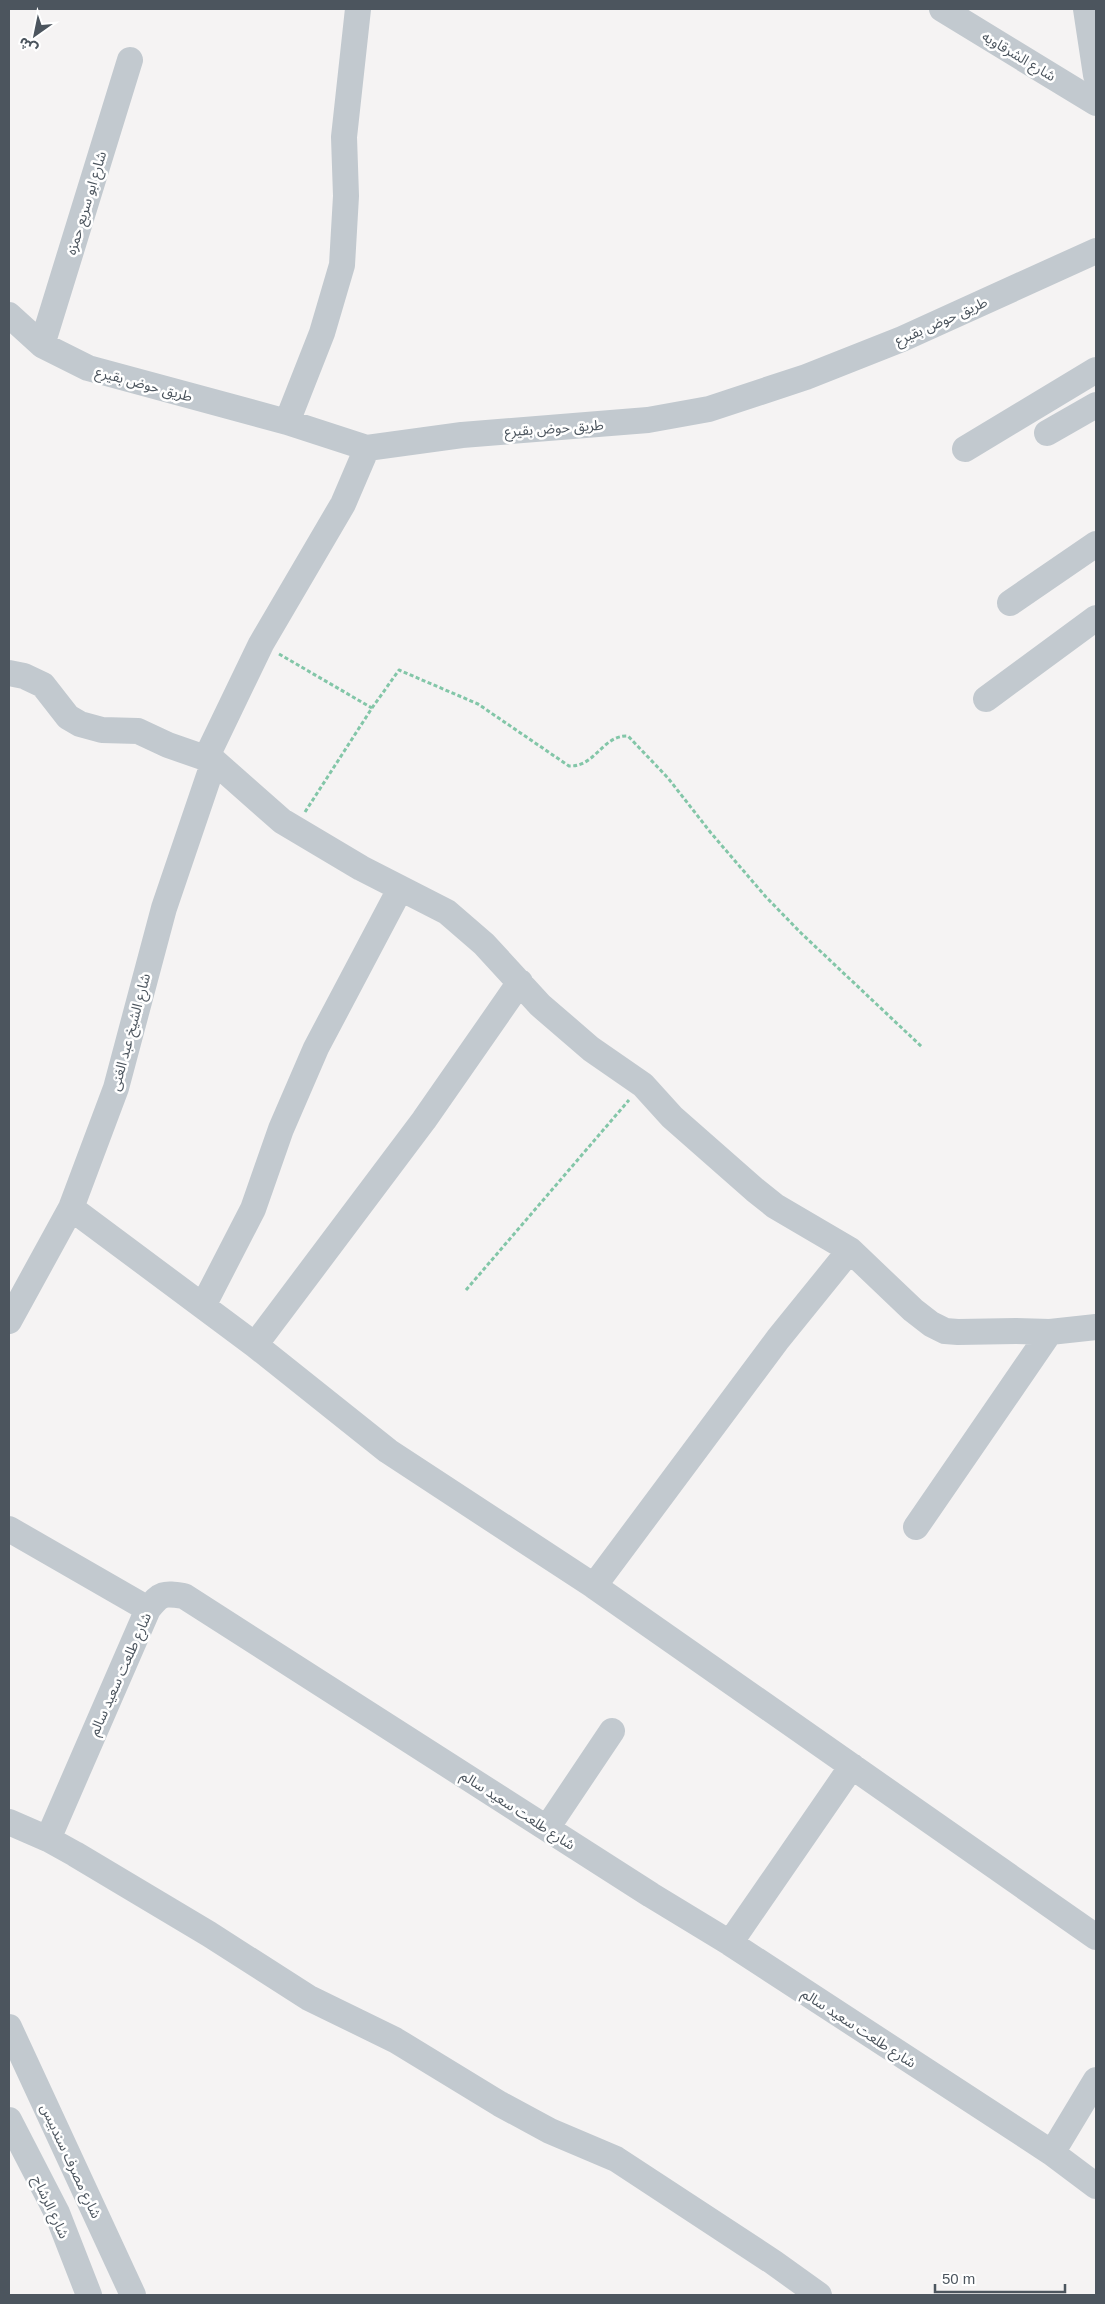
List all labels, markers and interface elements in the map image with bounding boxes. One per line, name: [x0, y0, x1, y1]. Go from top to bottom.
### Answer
north arrow: [10, 10, 60, 60]
street label: شارع الشرقاويه: [978, 28, 1059, 87]
text: ش: [16, 34, 40, 58]
street label: شارع ابو سريع حمزه: [63, 149, 112, 258]
street label: طريق حوض بقيرع: [892, 293, 991, 351]
street label: طريق حوض بقيرع: [93, 363, 194, 408]
street label: طريق حوض بقيرع: [504, 417, 604, 442]
street label: شارع الشيخ عبد الغنى: [107, 972, 156, 1093]
street label: شارع طلعت سعيد سالم: [86, 1610, 157, 1739]
street label: شارع طلعت سعيد سالم: [456, 1767, 578, 1855]
street label: شارع طلعت سعيد سالم: [797, 1985, 919, 2073]
street label: شارع مصرف سندبيس: [35, 2101, 105, 2222]
street label: شارع الرشاح: [27, 2173, 72, 2242]
scale bar: [935, 2262, 1065, 2294]
text: 50 m: [942, 2270, 975, 2287]

